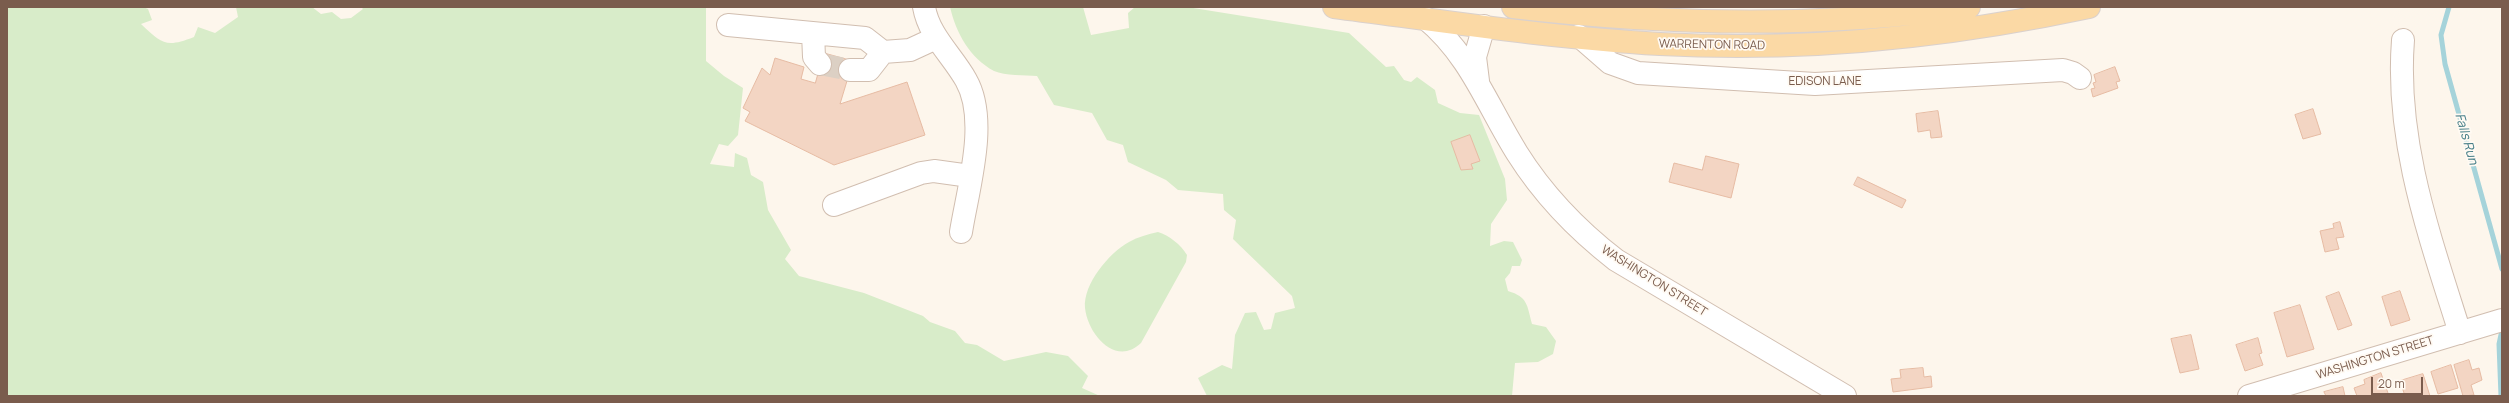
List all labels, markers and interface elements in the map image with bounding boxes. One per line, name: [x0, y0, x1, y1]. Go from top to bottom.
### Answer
street label: WARRENTON ROAD: [1659, 37, 1765, 53]
street label: EDISON LANE: [1788, 75, 1862, 89]
water label: Falls Run: [2451, 112, 2481, 166]
street label: WASHINGTON STREET: [1598, 243, 1710, 319]
street label: WASHINGTON STREET: [2315, 333, 2435, 383]
scale bar: [2373, 369, 2425, 395]
text: 20 m: [2378, 375, 2405, 392]

